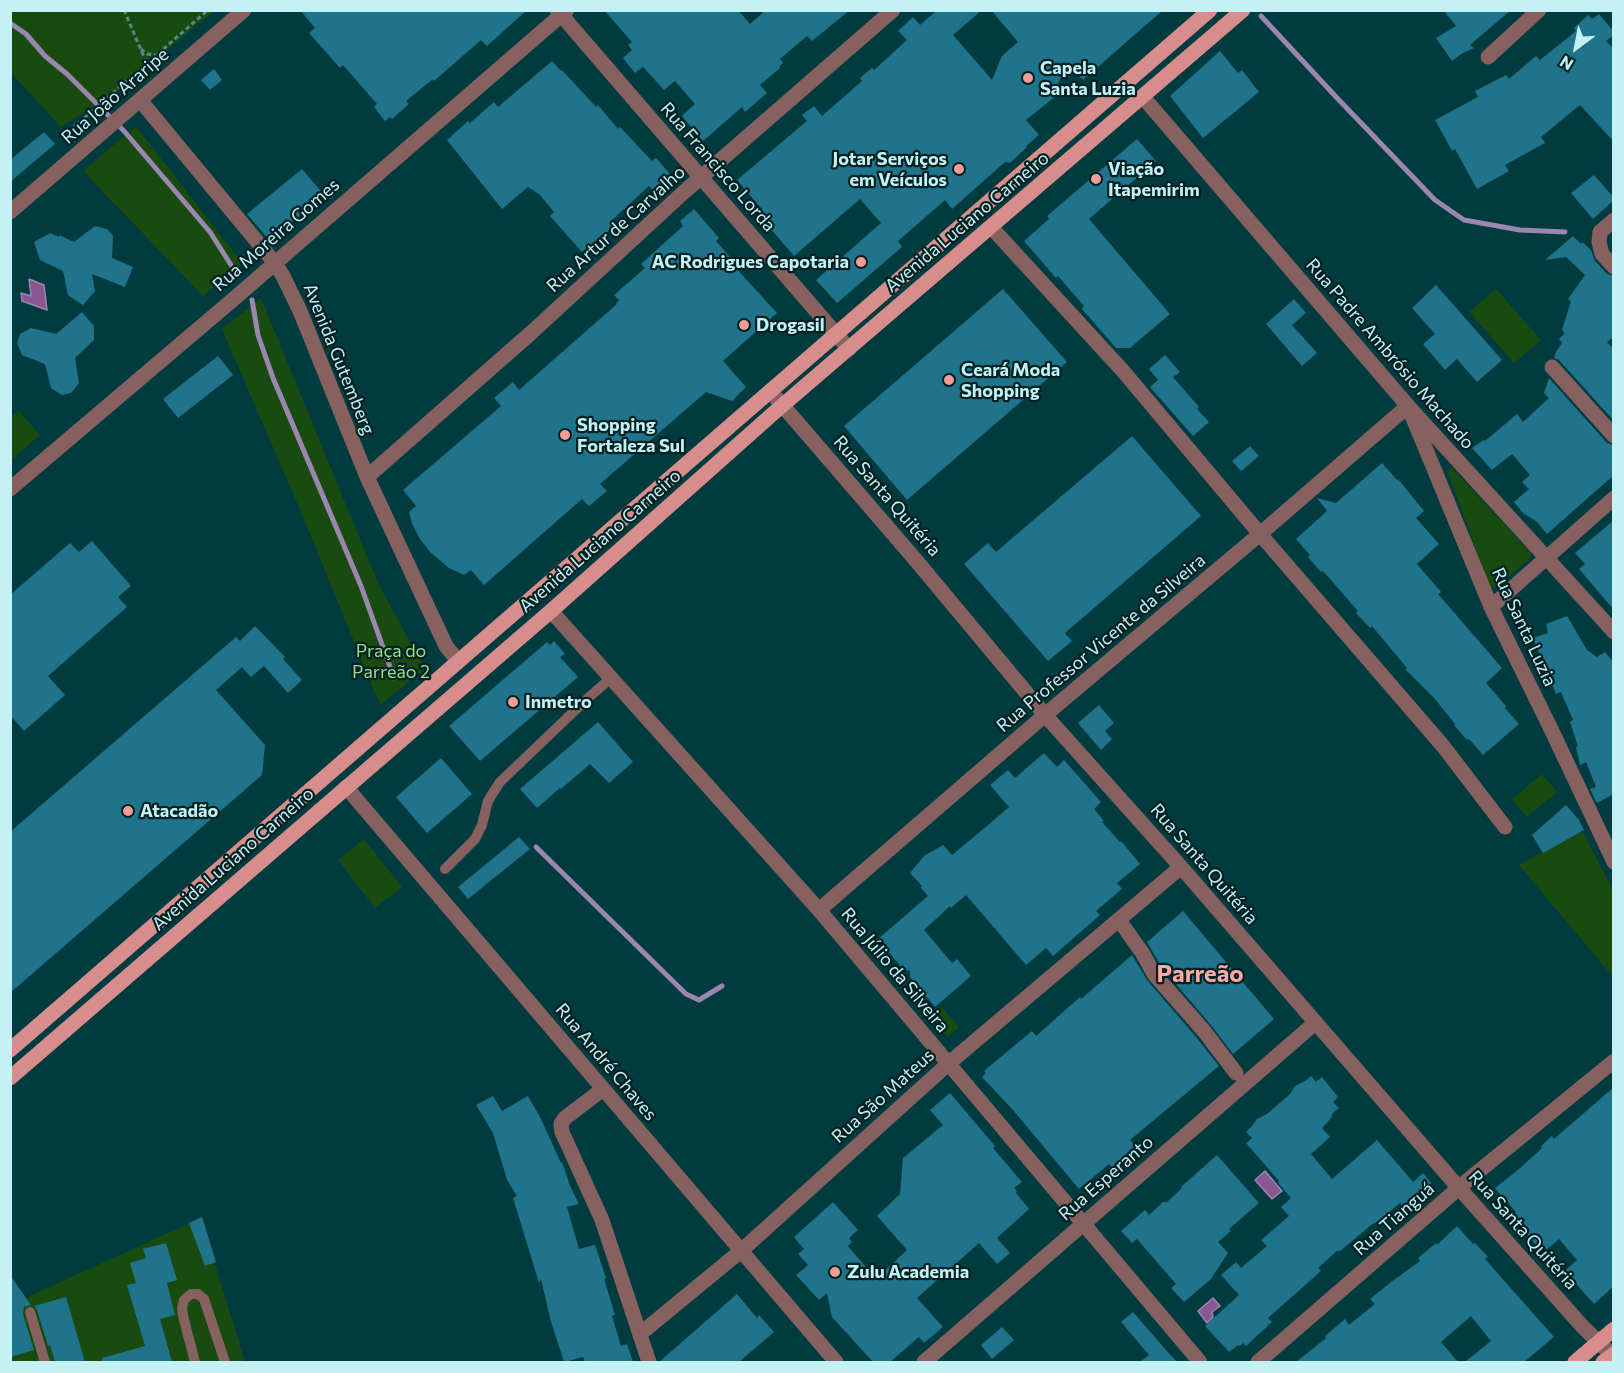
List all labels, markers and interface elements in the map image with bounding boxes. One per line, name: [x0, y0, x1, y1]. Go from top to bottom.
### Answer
north arrow: [1546, 18, 1606, 78]
street label: Rua João Araripe: [57, 43, 173, 149]
text: N: [1556, 52, 1576, 75]
place label: Capela Santa Luzia: [1040, 57, 1136, 100]
marker: Capela Santa Luzia: [1021, 71, 1035, 85]
street label: Rua Francisco Lorda: [656, 98, 780, 236]
street label: Avenida Luciano Carneiro: [881, 147, 1053, 297]
place label: Jotar Serviços em Veículos: [832, 148, 947, 190]
place label: Viação Itapemirim: [1108, 158, 1200, 201]
street label: Rua Artur de Carvalho: [542, 161, 690, 297]
marker: Jotar Serviços em Veículos: [952, 162, 966, 176]
marker: Viação Itapemirim: [1089, 172, 1103, 186]
street label: Rua Moreira Gomes: [208, 174, 344, 296]
place label: AC Rodrigues Capotaria: [652, 251, 849, 273]
street label: Rua Padre Ambrósio Machado: [1301, 254, 1479, 454]
marker: AC Rodrigues Capotaria: [854, 255, 868, 269]
street label: Avenida Gutemberg: [299, 280, 379, 438]
place label: Drogasil: [756, 314, 825, 336]
marker: Drogasil: [737, 318, 751, 332]
place label: Ceará Moda Shopping: [961, 359, 1060, 401]
marker: Ceará Moda Shopping: [942, 373, 956, 387]
place label: Shopping Fortaleza Sul: [577, 414, 685, 456]
marker: Shopping Fortaleza Sul: [558, 428, 572, 442]
street label: Rua Santa Quitéria: [829, 431, 945, 561]
street label: Avenida Luciano Carneiro: [515, 465, 685, 617]
street label: Rua Professor Vicente da Silveira: [992, 549, 1210, 737]
street label: Rua Santa Luzia: [1487, 564, 1561, 690]
park label: Praça do Parreão 2: [352, 640, 430, 682]
place label: Inmetro: [525, 691, 592, 713]
marker: Inmetro: [506, 695, 520, 709]
street label: Avenida Luciano Carneiro: [148, 783, 318, 935]
street label: Rua Santa Quitéria: [1146, 799, 1262, 929]
place label: Atacadão: [140, 800, 218, 822]
marker: Atacadão: [121, 804, 135, 818]
street label: Rua Júlio da Silveira: [837, 903, 953, 1037]
district label: Parreão: [1156, 960, 1244, 988]
street label: Rua André Chaves: [551, 999, 661, 1125]
street label: Rua São Mateus: [827, 1044, 939, 1148]
street label: Rua Esperanto: [1054, 1131, 1158, 1225]
street label: Rua Santa Quitéria: [1464, 1166, 1582, 1294]
street label: Rua Tianguá: [1349, 1178, 1439, 1260]
place label: Zulu Academia: [847, 1261, 969, 1283]
marker: Zulu Academia: [828, 1265, 842, 1279]

